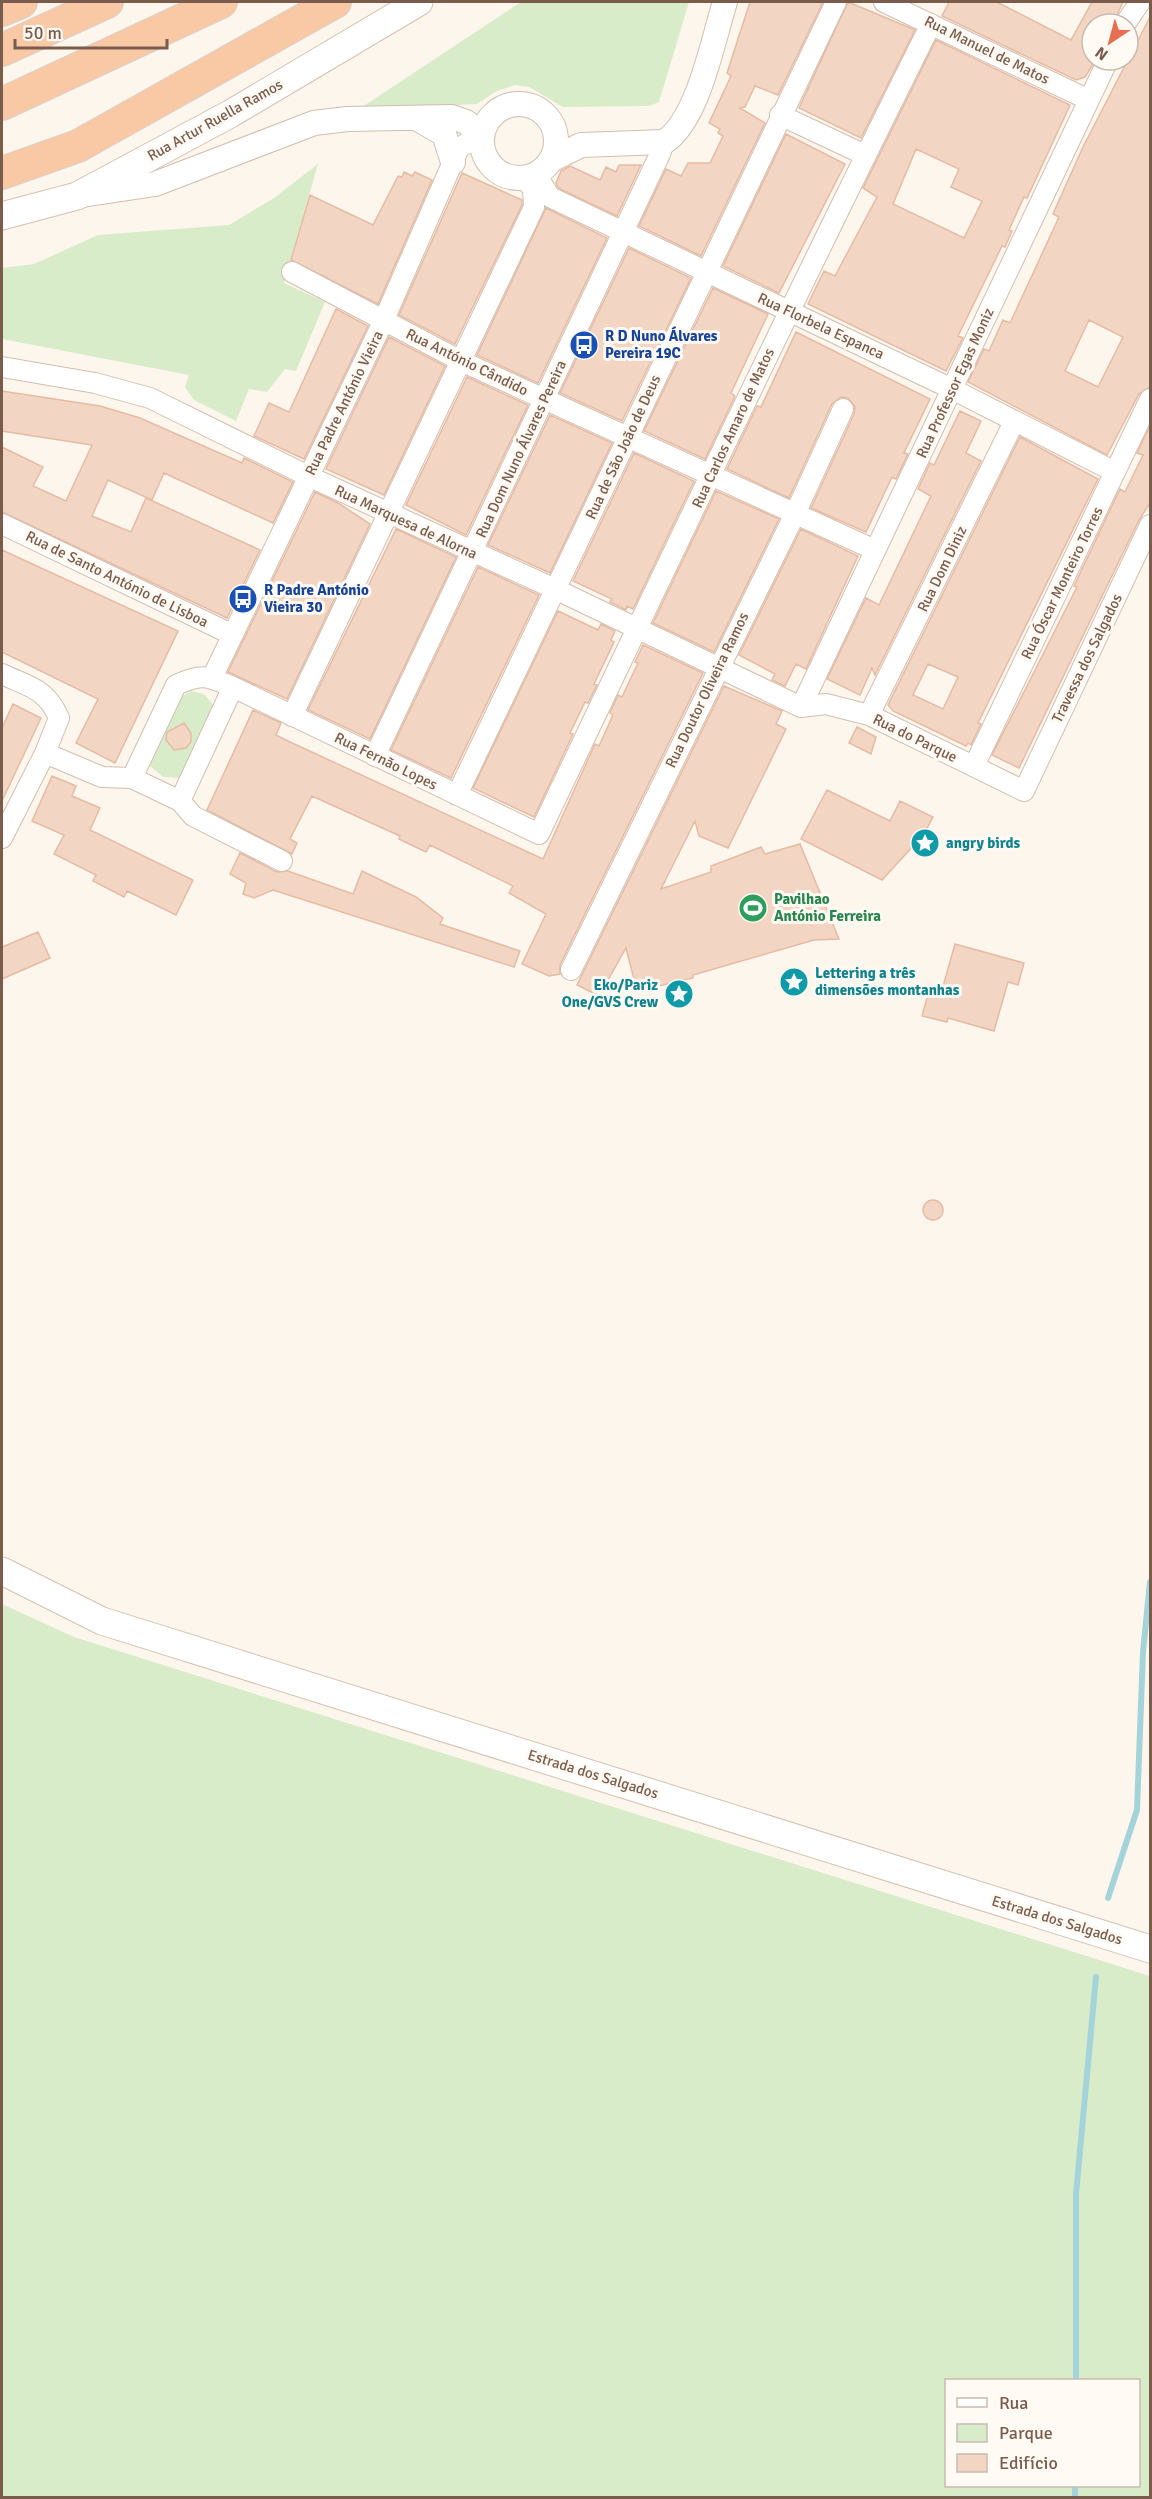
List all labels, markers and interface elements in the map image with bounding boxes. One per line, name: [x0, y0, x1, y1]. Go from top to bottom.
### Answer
scale bar: [15, 12, 166, 50]
street label: Rua Manuel de Matos: [922, 12, 1053, 88]
north arrow: [1080, 12, 1140, 72]
text: 50 m: [24, 22, 62, 44]
text: N: [1091, 42, 1112, 65]
street label: Rua Artur Ruella Ramos: [144, 75, 286, 165]
street label: Rua Florbela Espanca: [755, 289, 887, 363]
street label: Rua Professor Egas Moniz: [912, 305, 998, 461]
street label: Rua António Cândido: [403, 325, 531, 400]
place label: R D Nuno Álvares Pereira 19C: [605, 326, 718, 362]
street label: Rua Padre António Vieira: [301, 328, 387, 478]
bus stop icon: R D Nuno Álvares Pereira 19C: [568, 329, 600, 361]
street label: Rua Carlos Amaro de Matos: [688, 345, 778, 511]
street label: Rua Dom Nuno Álvares Pereira: [471, 357, 570, 541]
street label: Rua de São João de Deus: [582, 371, 665, 522]
street label: Rua Marquesa de Alorna: [332, 481, 480, 563]
street label: Rua Óscar Monteiro Torres: [1016, 503, 1107, 662]
street label: Rua Dom Diniz: [913, 523, 971, 615]
street label: Rua de Santo António de Lisboa: [23, 527, 211, 631]
place label: R Padre António Vieira 30: [264, 581, 369, 616]
bus stop icon: R Padre António Vieira 30: [227, 583, 259, 615]
street label: Travessa dos Salgados: [1048, 590, 1126, 725]
street label: Rua Doutor Oliveira Ramos: [661, 609, 753, 771]
street label: Rua do Parque: [870, 710, 960, 766]
street label: Rua Fernão Lopes: [332, 728, 441, 794]
place icon: angry birds: [909, 827, 941, 859]
place label: angry birds: [946, 834, 1021, 852]
place label: Pavilhao António Ferreira: [774, 890, 881, 925]
sports icon: Pavilhao António Ferreira: [737, 892, 769, 924]
place label: Lettering a três dimensões montanhas: [815, 964, 960, 999]
place icon: Lettering a três dimensões montanhas: [778, 966, 810, 998]
place label: Eko/Pariz One/GVS Crew: [562, 976, 659, 1011]
place icon: Eko/Pariz One/GVS Crew: [663, 978, 695, 1010]
street label: Estrada dos Salgados: [525, 1746, 661, 1803]
street label: Estrada dos Salgados: [989, 1892, 1125, 1949]
legend: [945, 2379, 1140, 2487]
text: Rua: [999, 2392, 1028, 2414]
text: Parque: [999, 2422, 1053, 2444]
text: Edifício: [999, 2452, 1058, 2474]

